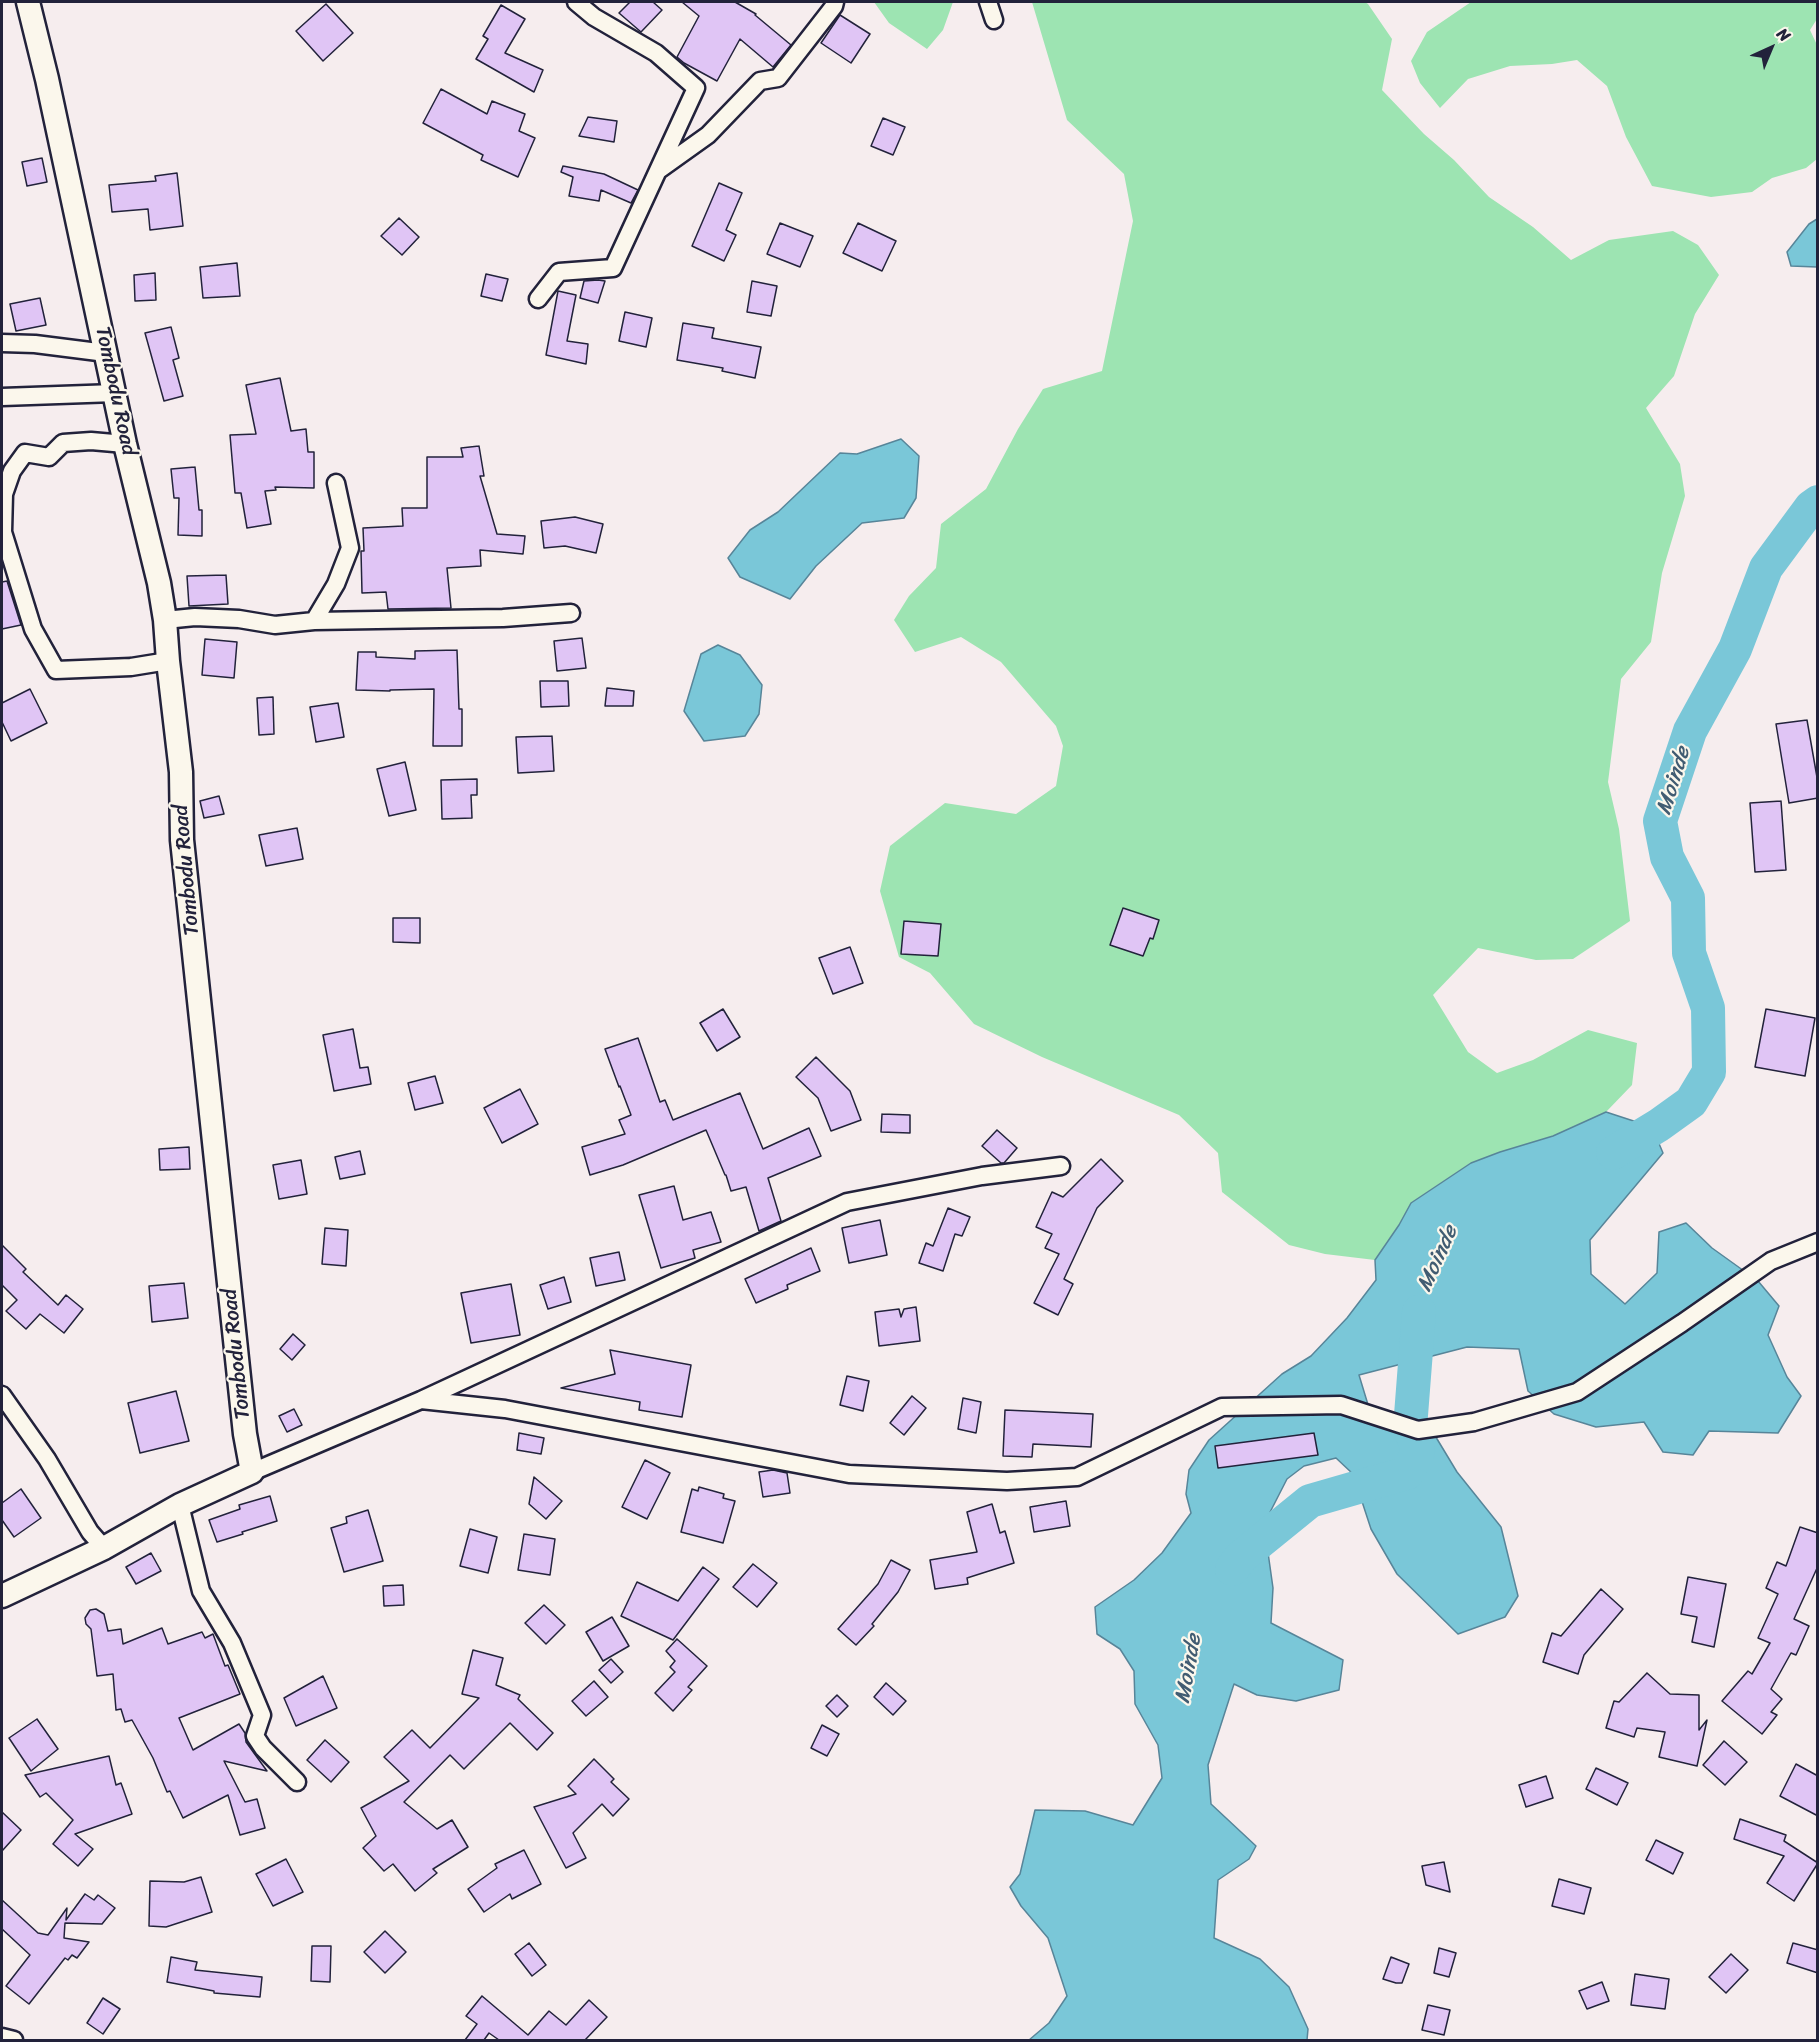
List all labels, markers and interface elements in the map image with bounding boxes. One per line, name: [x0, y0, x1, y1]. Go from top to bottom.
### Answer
north arrow: [1741, 18, 1801, 78]
text: N: [1770, 20, 1798, 49]
street label: Tombodu Road: [89, 324, 141, 458]
water label: Moinde: [1651, 744, 1697, 818]
street label: Tombodu Road: [169, 804, 205, 936]
water label: Moinde: [1412, 1222, 1464, 1296]
street label: Tombodu Road: [218, 1287, 256, 1421]
water label: Moinde: [1170, 1633, 1208, 1705]

